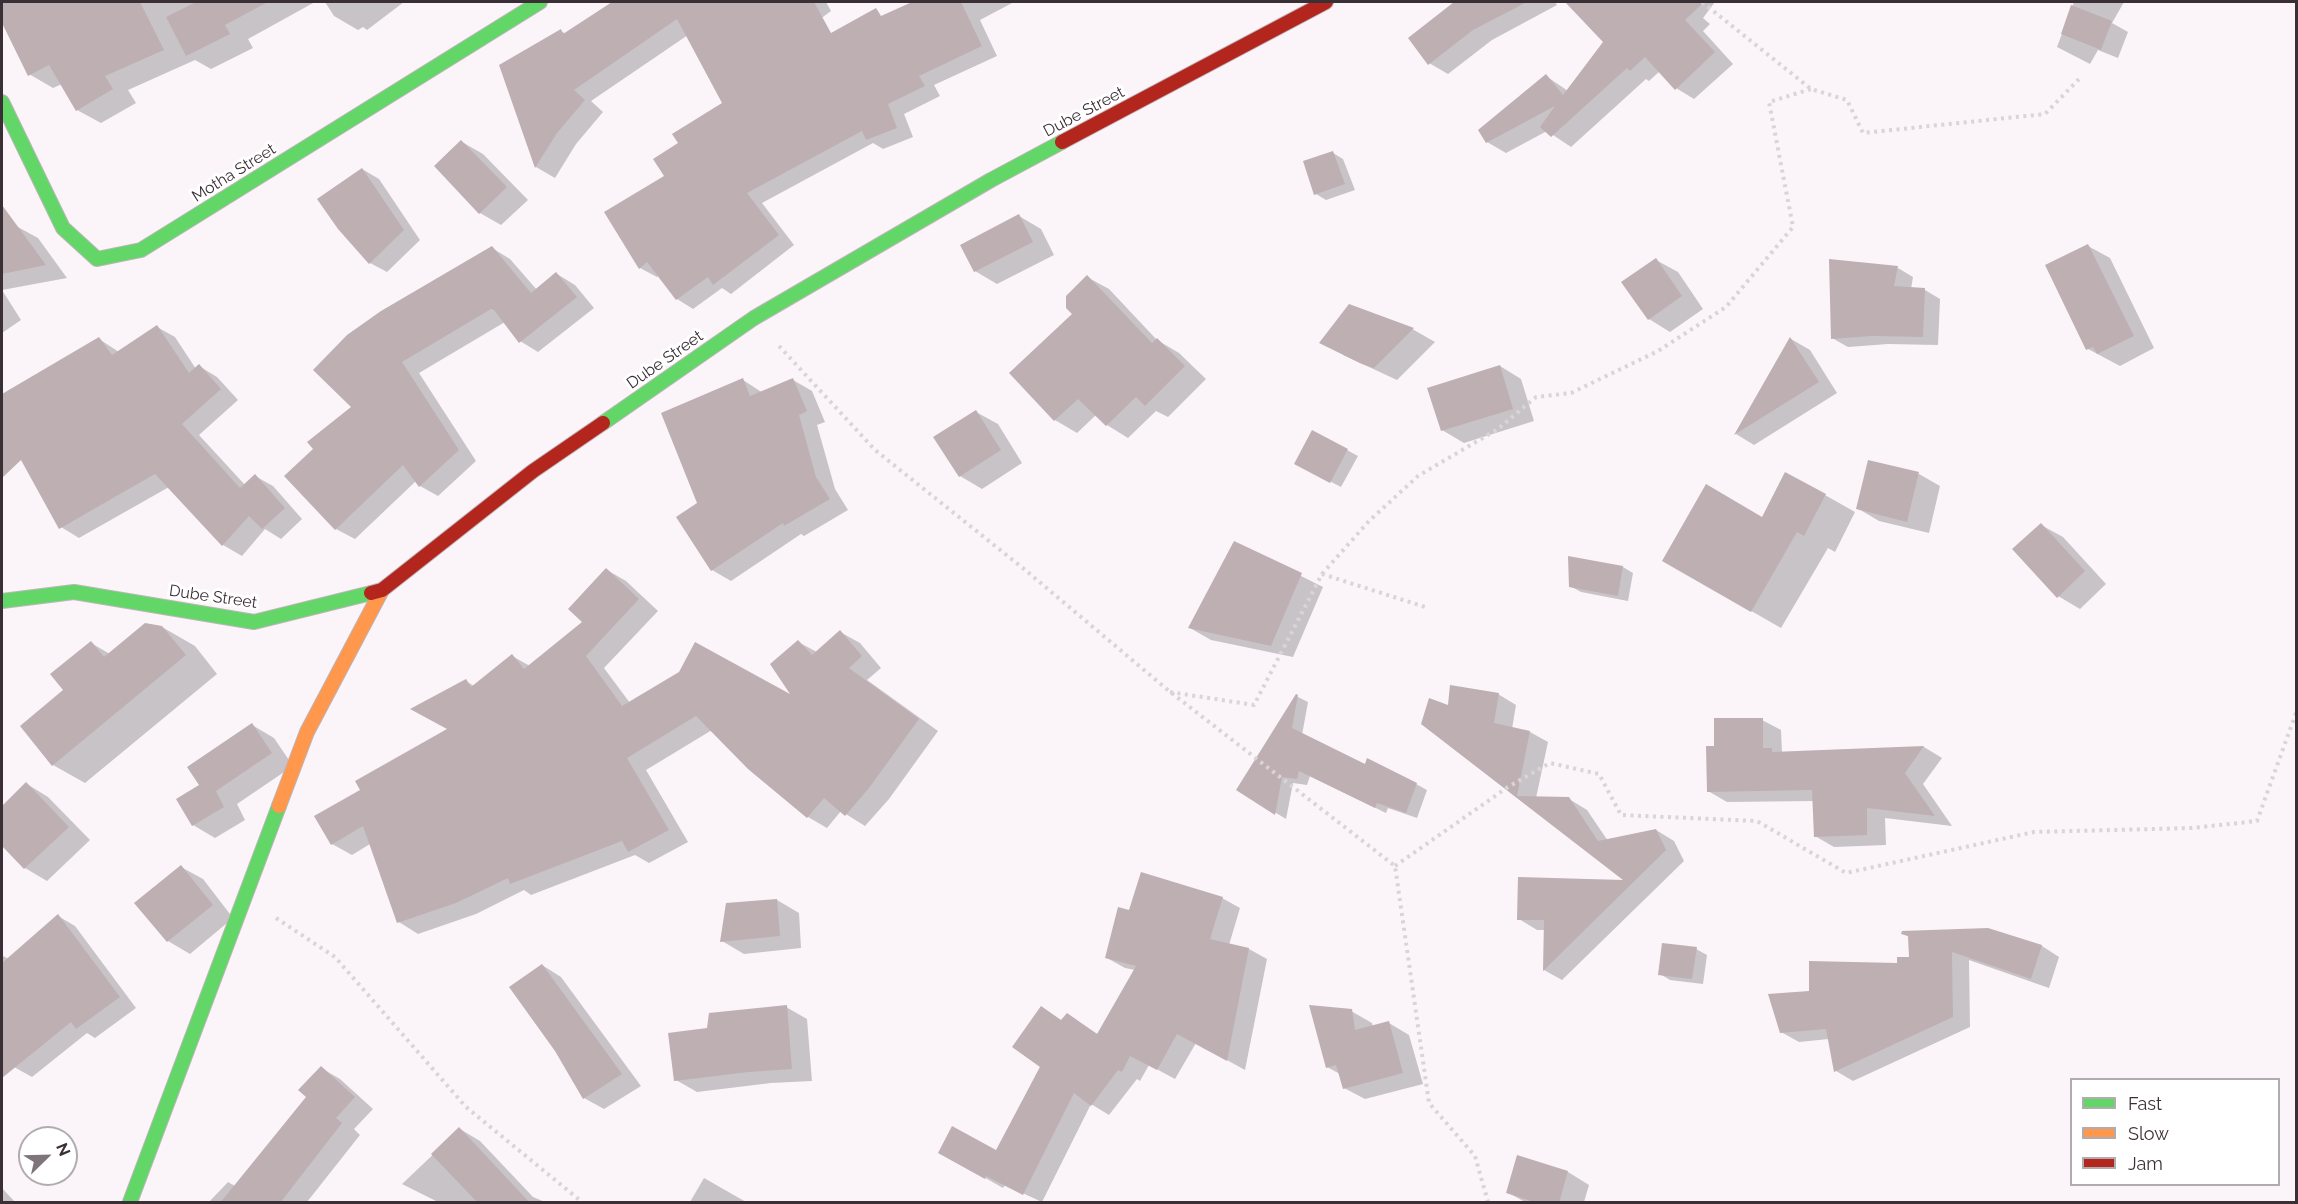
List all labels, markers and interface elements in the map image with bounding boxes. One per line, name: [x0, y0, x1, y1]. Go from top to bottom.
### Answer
street label: Dube Street: [1040, 83, 1128, 141]
street label: Motha Street: [189, 140, 279, 206]
street label: Dube Street: [623, 327, 707, 393]
street label: Dube Street: [168, 581, 258, 613]
legend: [2070, 1078, 2280, 1186]
text: Fast: [2128, 1093, 2162, 1114]
text: Slow: [2128, 1123, 2169, 1144]
north arrow: [18, 1126, 78, 1186]
text: N: [52, 1140, 74, 1159]
text: Jam: [2128, 1153, 2163, 1174]

